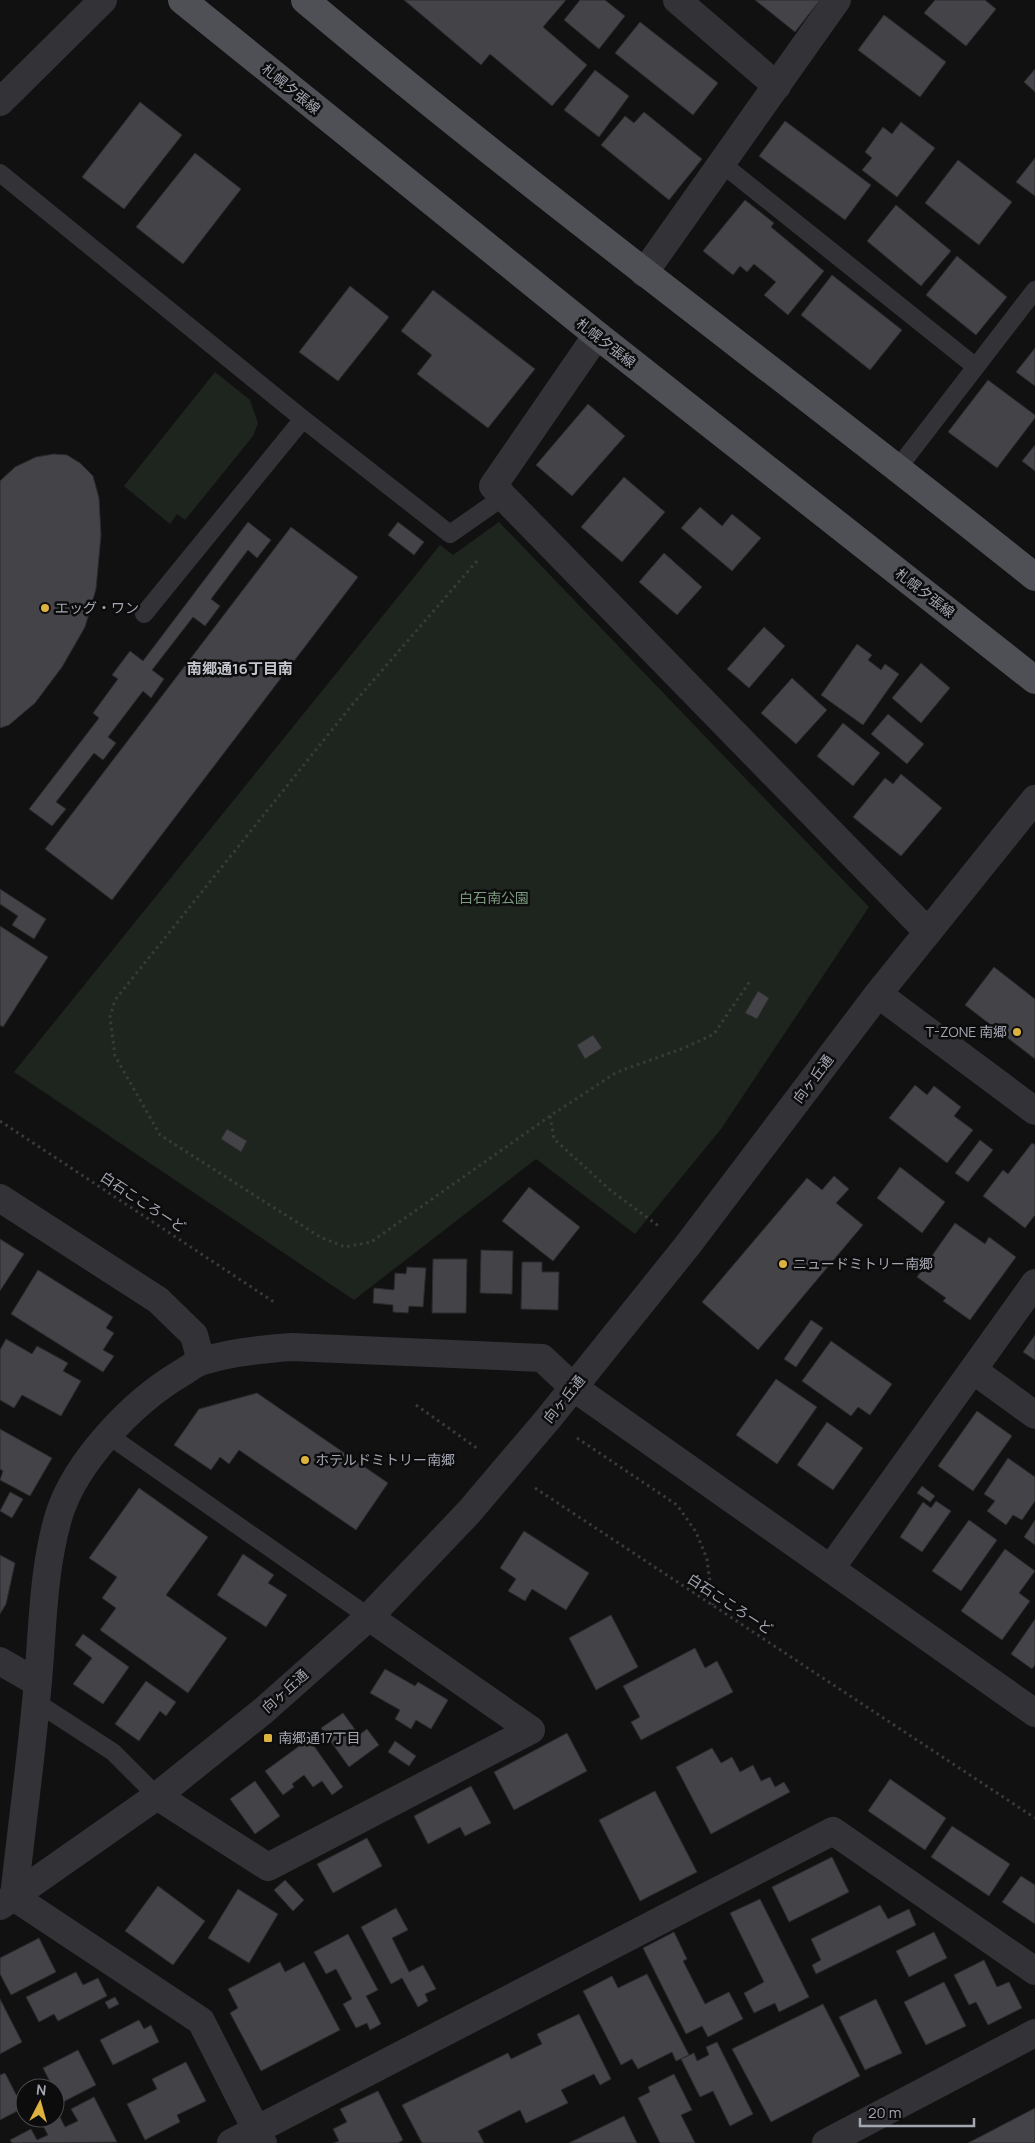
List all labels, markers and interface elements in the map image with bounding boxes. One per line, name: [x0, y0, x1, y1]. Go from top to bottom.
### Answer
street label: 札幌夕張線: [258, 59, 324, 118]
street label: 札幌夕張線: [573, 314, 640, 372]
street label: 札幌夕張線: [892, 564, 959, 622]
place label: エッグ・ワン: [55, 598, 139, 617]
marker: エッグ・ワン: [39, 602, 51, 614]
district label: 南郷通16丁目南: [187, 658, 293, 679]
park label: 白石南公園: [459, 888, 529, 907]
place label: T-ZONE 南郷: [926, 1022, 1007, 1041]
marker: T-ZONE 南郷: [1011, 1026, 1023, 1038]
street label: 向ヶ丘通: [788, 1051, 837, 1107]
street label: 白石こころーど: [97, 1167, 190, 1236]
place label: ニュードミトリー南郷: [793, 1254, 933, 1273]
marker: ニュードミトリー南郷: [777, 1258, 789, 1270]
street label: 向ヶ丘通: [539, 1371, 589, 1426]
place label: ホテルドミトリー南郷: [315, 1450, 455, 1469]
marker: ホテルドミトリー南郷: [299, 1454, 311, 1466]
street label: 白石こころーど: [684, 1569, 777, 1638]
street label: 向ヶ丘通: [258, 1665, 312, 1716]
place label: 南郷通17丁目: [278, 1728, 361, 1747]
marker: 南郷通17丁目: [262, 1732, 274, 1744]
north arrow: [15, 2078, 65, 2128]
text: N: [35, 2080, 47, 2100]
scale bar: [860, 2096, 974, 2128]
text: 20 m: [868, 2102, 901, 2123]

